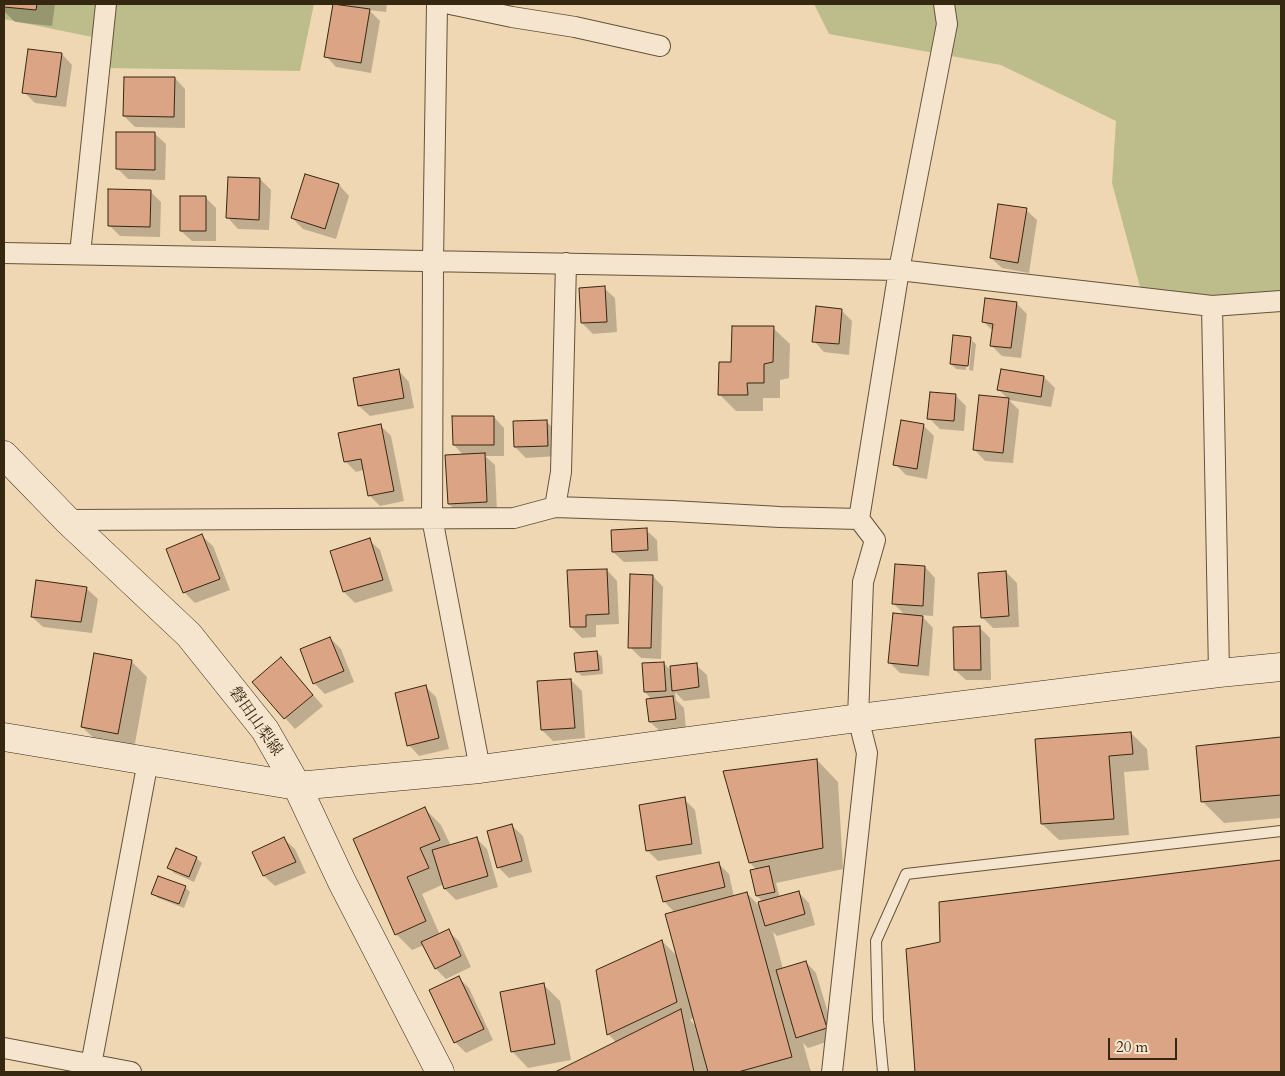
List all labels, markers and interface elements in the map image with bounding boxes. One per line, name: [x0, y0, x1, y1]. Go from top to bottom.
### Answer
street label: 磐田山梨線: [224, 684, 286, 760]
scale bar: [1110, 1028, 1179, 1060]
text: 20 m: [1116, 1037, 1148, 1057]

